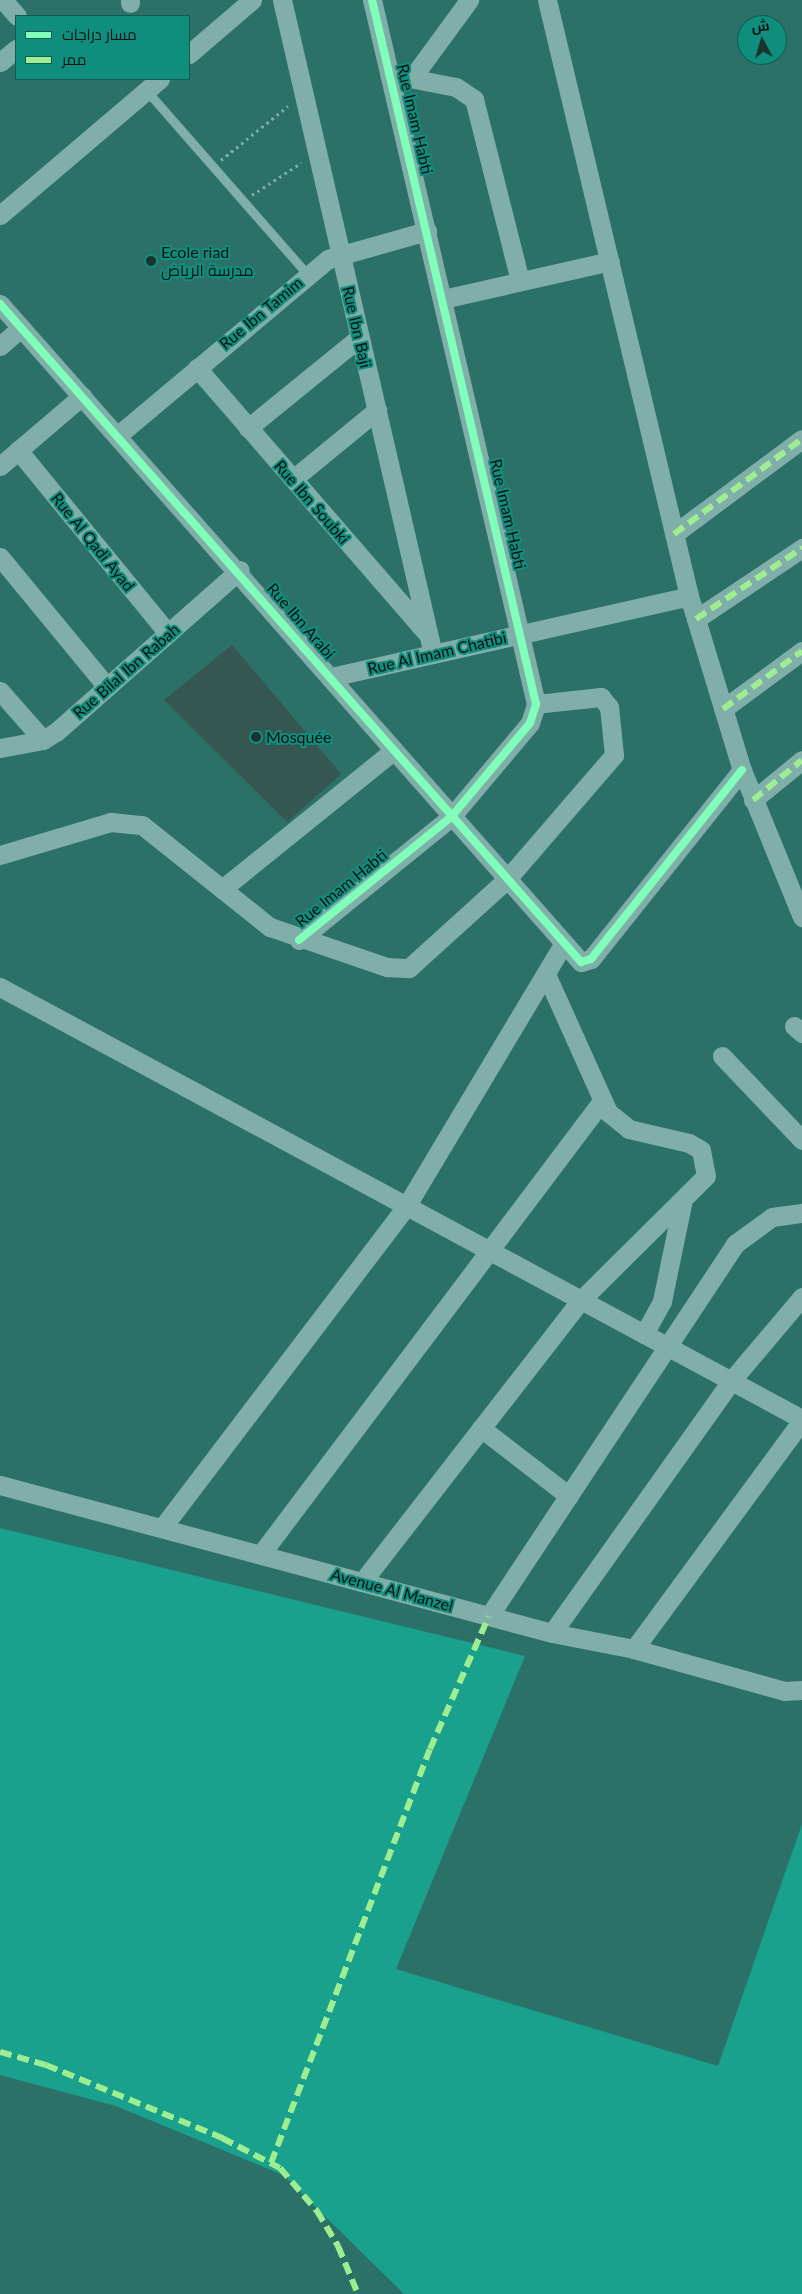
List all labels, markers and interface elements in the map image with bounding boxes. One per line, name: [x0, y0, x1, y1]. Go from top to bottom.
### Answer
legend: [15, 15, 190, 80]
north arrow: [737, 15, 787, 65]
text: ش: [751, 16, 770, 35]
text: مسار دراجات: [62, 25, 137, 43]
text: ممر: [62, 50, 86, 68]
street label: Rue Imam Habti: [393, 62, 437, 176]
place label: Ecole riad مدرسة الرياض: [161, 242, 253, 280]
marker: Ecole riad مدرسة الرياض: [145, 255, 157, 267]
street label: Rue Ibn Tamim: [215, 272, 307, 354]
street label: Rue Ibn Baji: [338, 284, 376, 370]
street label: Rue Ibn Soubki: [270, 456, 354, 548]
street label: Rue Imam Habti: [486, 457, 530, 571]
street label: Rue Al Qadi Ayad: [47, 488, 139, 596]
street label: Rue Ibn Arabi: [263, 579, 339, 663]
street label: Rue Bilal Ibn Rabah: [69, 620, 183, 722]
street label: Rue Al Imam Chatibi: [365, 628, 509, 678]
place label: Mosquée: [266, 727, 331, 747]
marker: Mosquée: [250, 731, 262, 743]
street label: Rue Imam Habti: [291, 845, 391, 931]
street label: Avenue Al Manzel: [328, 1564, 456, 1616]

